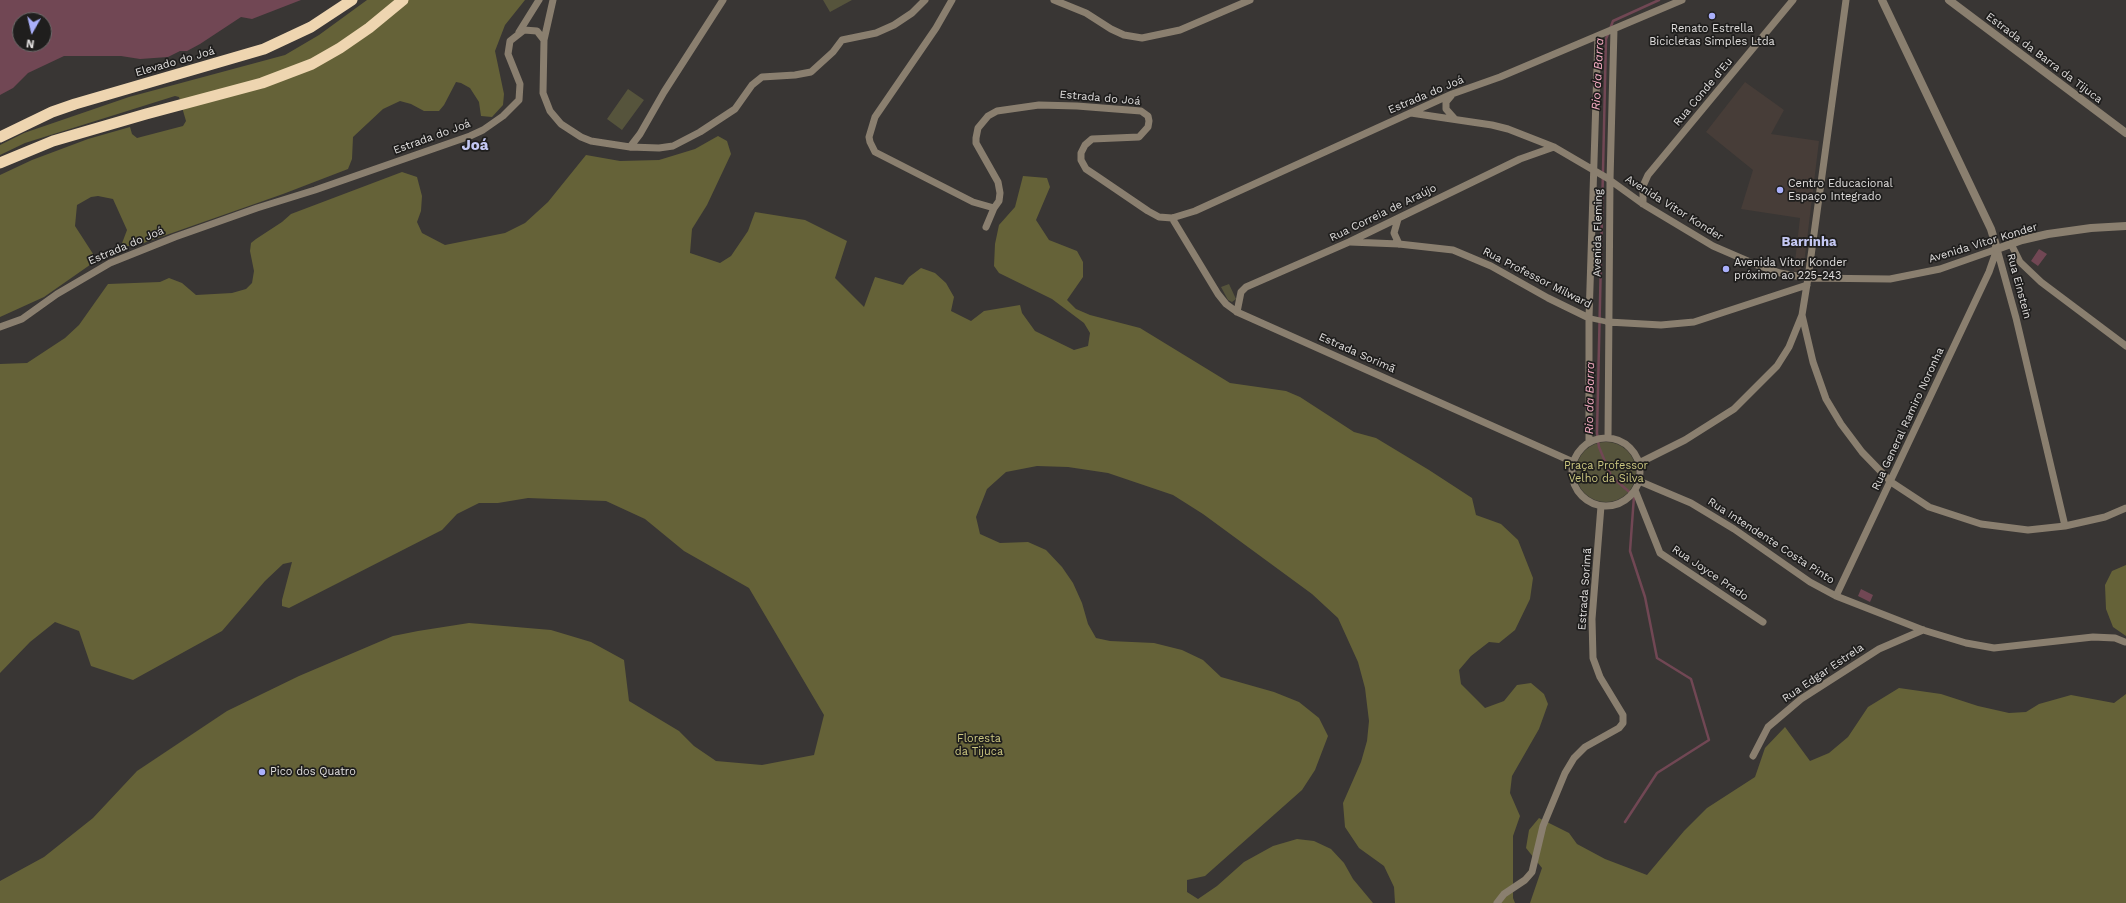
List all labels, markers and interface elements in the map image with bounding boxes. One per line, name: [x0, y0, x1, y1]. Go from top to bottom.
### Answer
street label: Estrada da Barra da Tijuca: [1983, 10, 2105, 106]
marker: Renato Estrella Bicicletas Simples Ltda: [1707, 11, 1717, 21]
north arrow: [12, 12, 52, 52]
place label: Renato Estrella Bicicletas Simples Ltda: [1649, 22, 1775, 48]
text: N: [25, 36, 35, 50]
water label: Rio da Barra: [1589, 38, 1607, 110]
street label: Elevado do Joá: [134, 44, 216, 80]
street label: Rua Conde d'Eu: [1671, 55, 1735, 129]
street label: Estrada do Joá: [1386, 73, 1466, 117]
street label: Estrada do Joá: [1059, 88, 1141, 108]
street label: Estrada do Joá: [392, 117, 472, 157]
district label: Joá: [462, 137, 488, 155]
street label: Avenida Vitor Konder: [1623, 172, 1725, 244]
place label: Centro Educacional Espaço Integrado: [1788, 177, 1893, 203]
street label: Rua Correia de Araújo: [1327, 181, 1439, 245]
marker: Centro Educacional Espaço Integrado: [1775, 185, 1785, 195]
street label: Avenida Fleming: [1591, 189, 1605, 277]
street label: Avenida Vitor Konder: [1927, 220, 2039, 266]
street label: Estrada do Joá: [86, 224, 166, 268]
district label: Barrinha: [1781, 234, 1837, 250]
street label: Rua Professor Milward: [1480, 245, 1594, 311]
street label: Rua Einstein: [2004, 252, 2034, 320]
place label: Avenida Vítor Konder próximo ao 225-243: [1734, 256, 1847, 282]
marker: Avenida Vítor Konder próximo ao 225-243: [1721, 264, 1731, 274]
street label: Estrada Sorimã: [1317, 330, 1397, 376]
street label: Rua General Ramiro Noronha: [1869, 345, 1947, 493]
water label: Rio da Barra: [1582, 362, 1598, 434]
park label: Praça Professor Velho da Silva: [1564, 459, 1648, 485]
street label: Rua Intendente Costa Pinto: [1705, 495, 1837, 587]
street label: Rua Joyce Prado: [1669, 543, 1751, 603]
street label: Estrada Sorimã: [1576, 547, 1594, 631]
street label: Rua Edgar Estrela: [1780, 641, 1866, 705]
park label: Floresta da Tijuca: [955, 732, 1003, 758]
place label: Pico dos Quatro: [270, 765, 356, 779]
marker: Pico dos Quatro: [257, 767, 267, 777]

